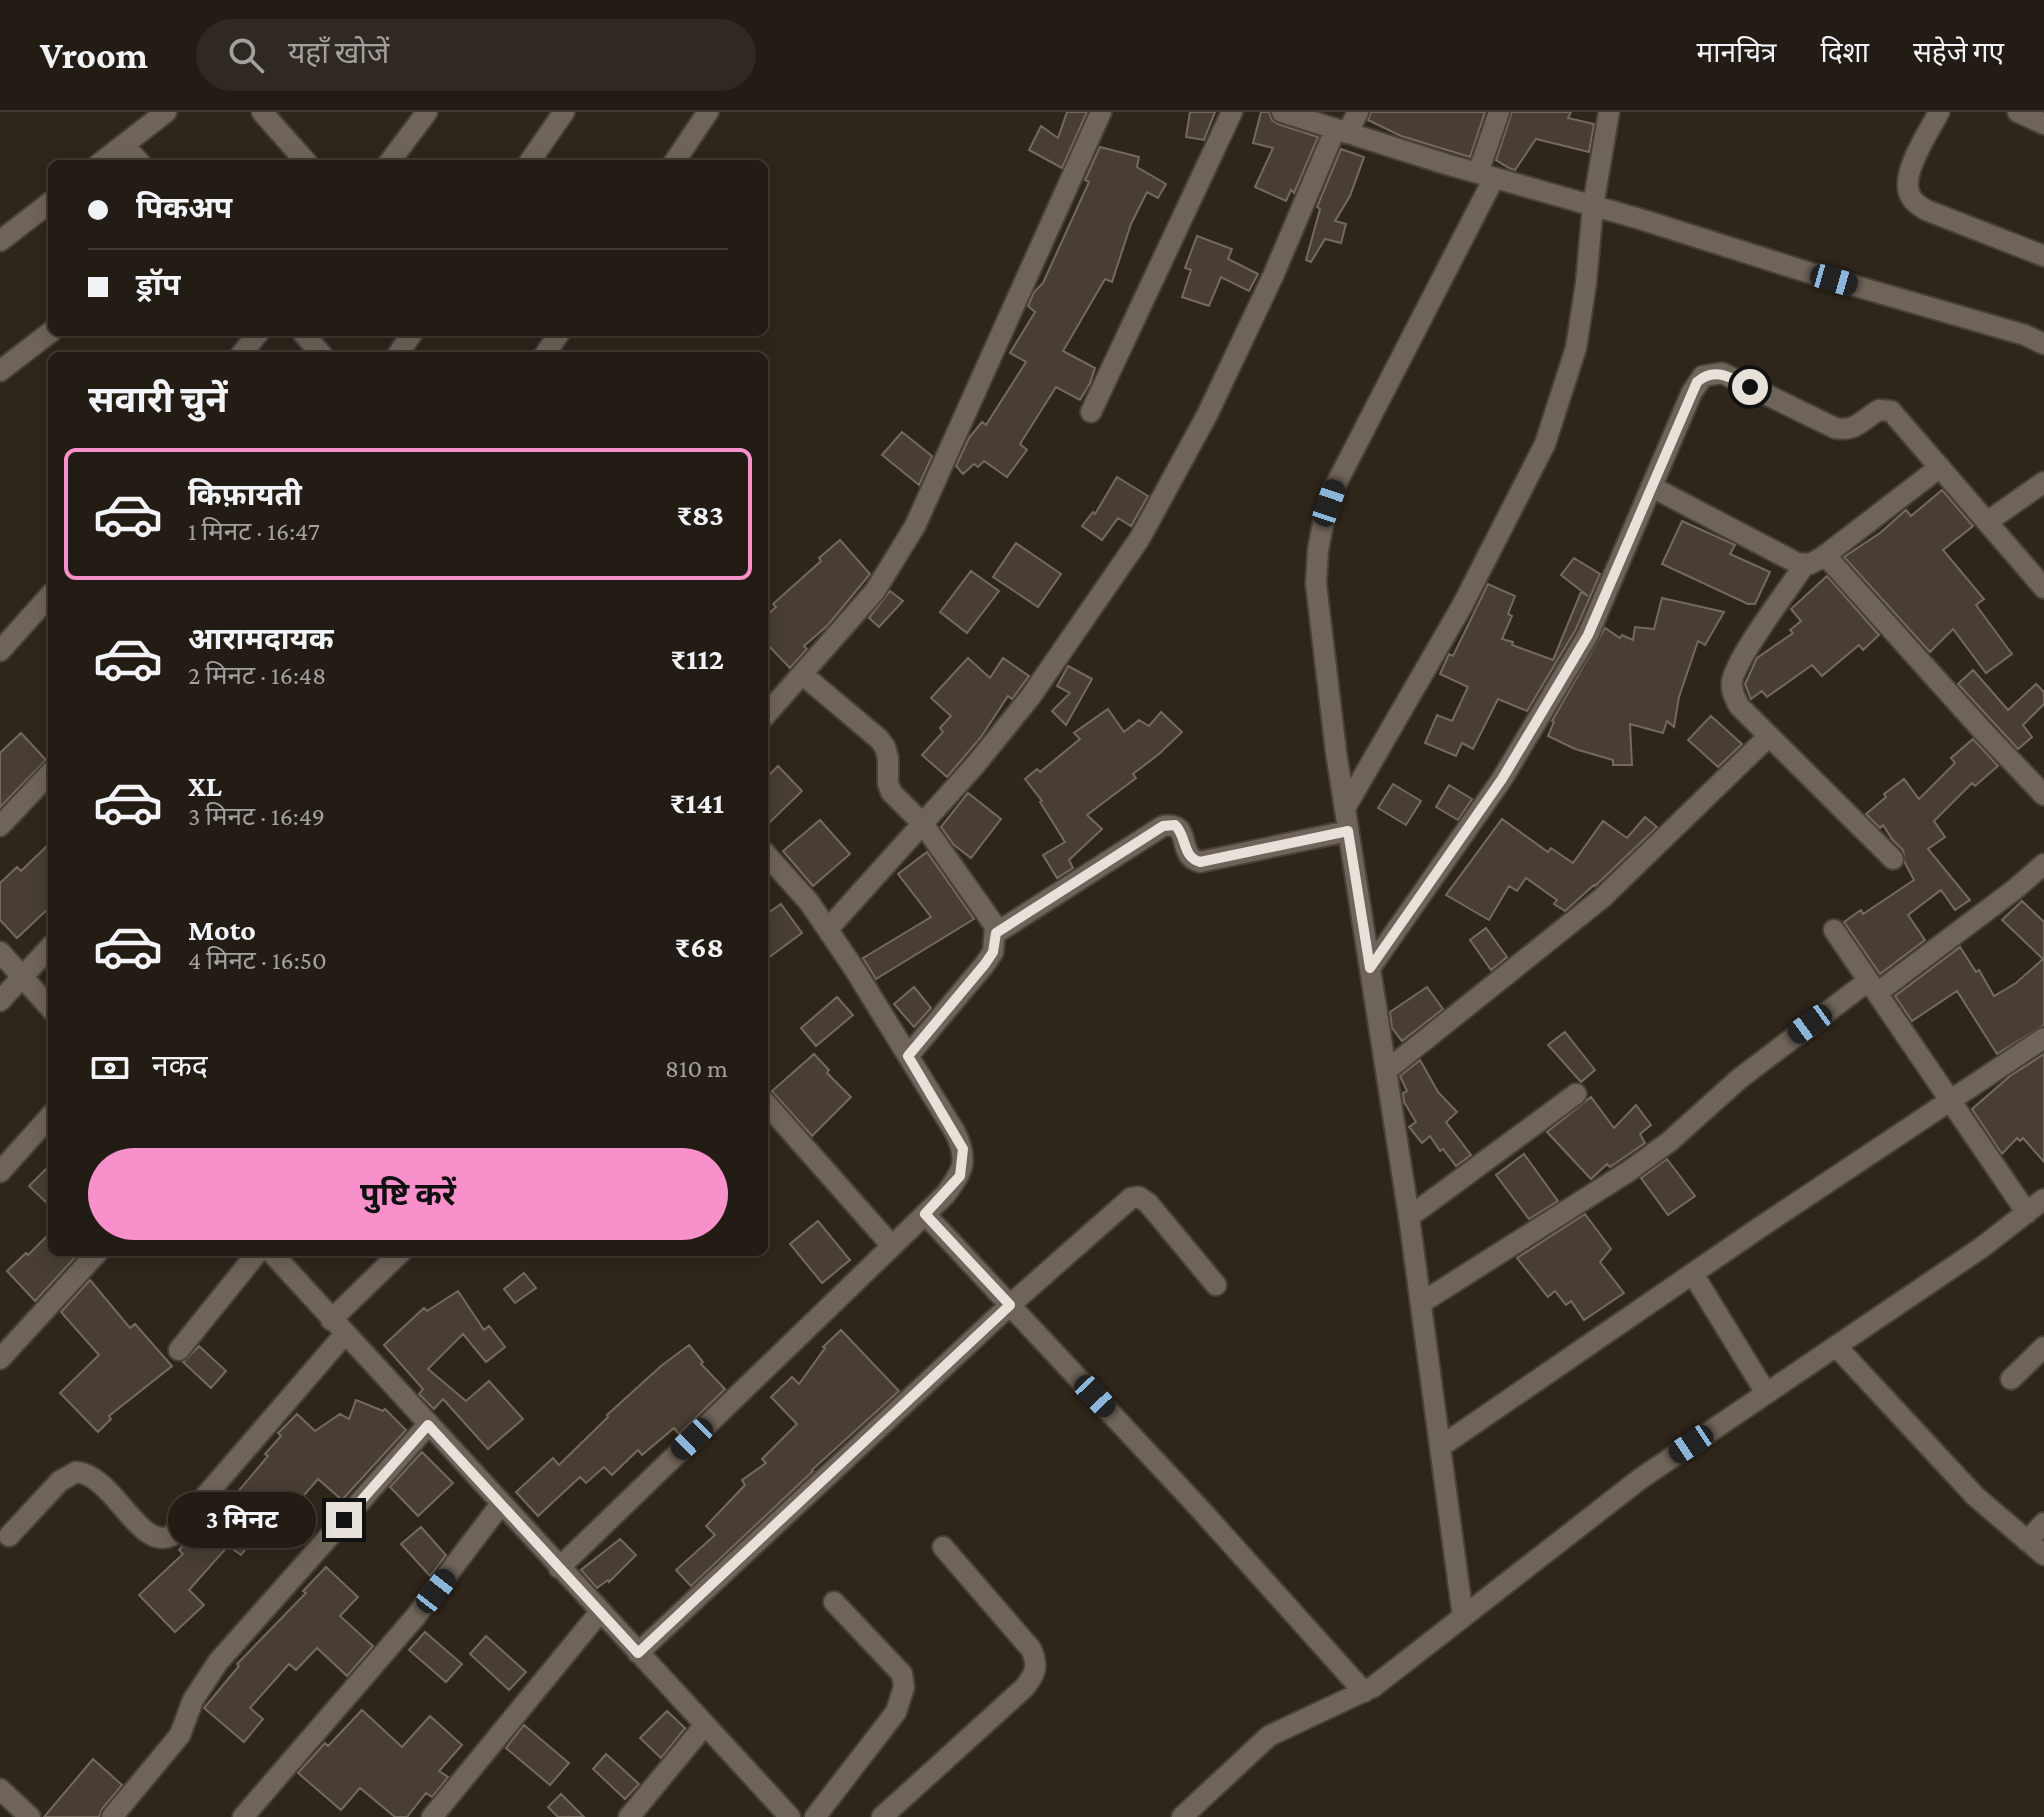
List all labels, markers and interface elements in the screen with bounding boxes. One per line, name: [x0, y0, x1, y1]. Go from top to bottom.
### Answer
search box: [196, 19, 756, 91]
icon: search: [224, 33, 268, 77]
text: Vroom: [40, 34, 148, 76]
text: यहाँ खोजें: [288, 36, 389, 69]
text: मानचित्र: [1696, 37, 1777, 68]
text: दिशा: [1821, 37, 1869, 68]
text: सहेजे गए: [1913, 37, 2004, 68]
text: पिकअप: [136, 191, 232, 224]
car: [1808, 262, 1860, 298]
text: ड्रॉप: [136, 268, 180, 301]
route start: [1732, 369, 1768, 405]
text: सवारी चुनें: [88, 380, 227, 420]
car: [1310, 476, 1348, 530]
icon: car: [92, 478, 164, 550]
text: किफ़ायती: [188, 478, 302, 511]
text: ₹83: [677, 498, 724, 531]
text: 1 मिनट · 16:47: [188, 517, 320, 546]
icon: car: [92, 622, 164, 694]
text: आरामदायक: [188, 622, 334, 655]
text: ₹112: [671, 642, 724, 675]
text: 2 मिनट · 16:48: [188, 661, 326, 690]
icon: car: [92, 766, 164, 838]
text: XL: [188, 769, 222, 802]
text: ₹141: [670, 786, 724, 819]
text: 3 मिनट · 16:49: [188, 802, 325, 831]
icon: car: [92, 910, 164, 982]
text: Moto: [188, 913, 256, 946]
text: ₹68: [675, 930, 724, 963]
text: 4 मिनट · 16:50: [188, 946, 327, 975]
car: [1784, 1000, 1836, 1048]
icon: cash: [88, 1046, 132, 1090]
text: नकद: [152, 1049, 208, 1082]
text: 810 m: [665, 1054, 728, 1083]
button: पुष्टि करें: [88, 1148, 728, 1240]
car: [1070, 1370, 1120, 1422]
car: [666, 1414, 718, 1464]
car: [1664, 1421, 1718, 1467]
callout: 3 मिनट: [168, 1492, 316, 1548]
route end: [326, 1502, 362, 1538]
text: 3 मिनट: [206, 1505, 278, 1534]
car: [412, 1565, 460, 1617]

